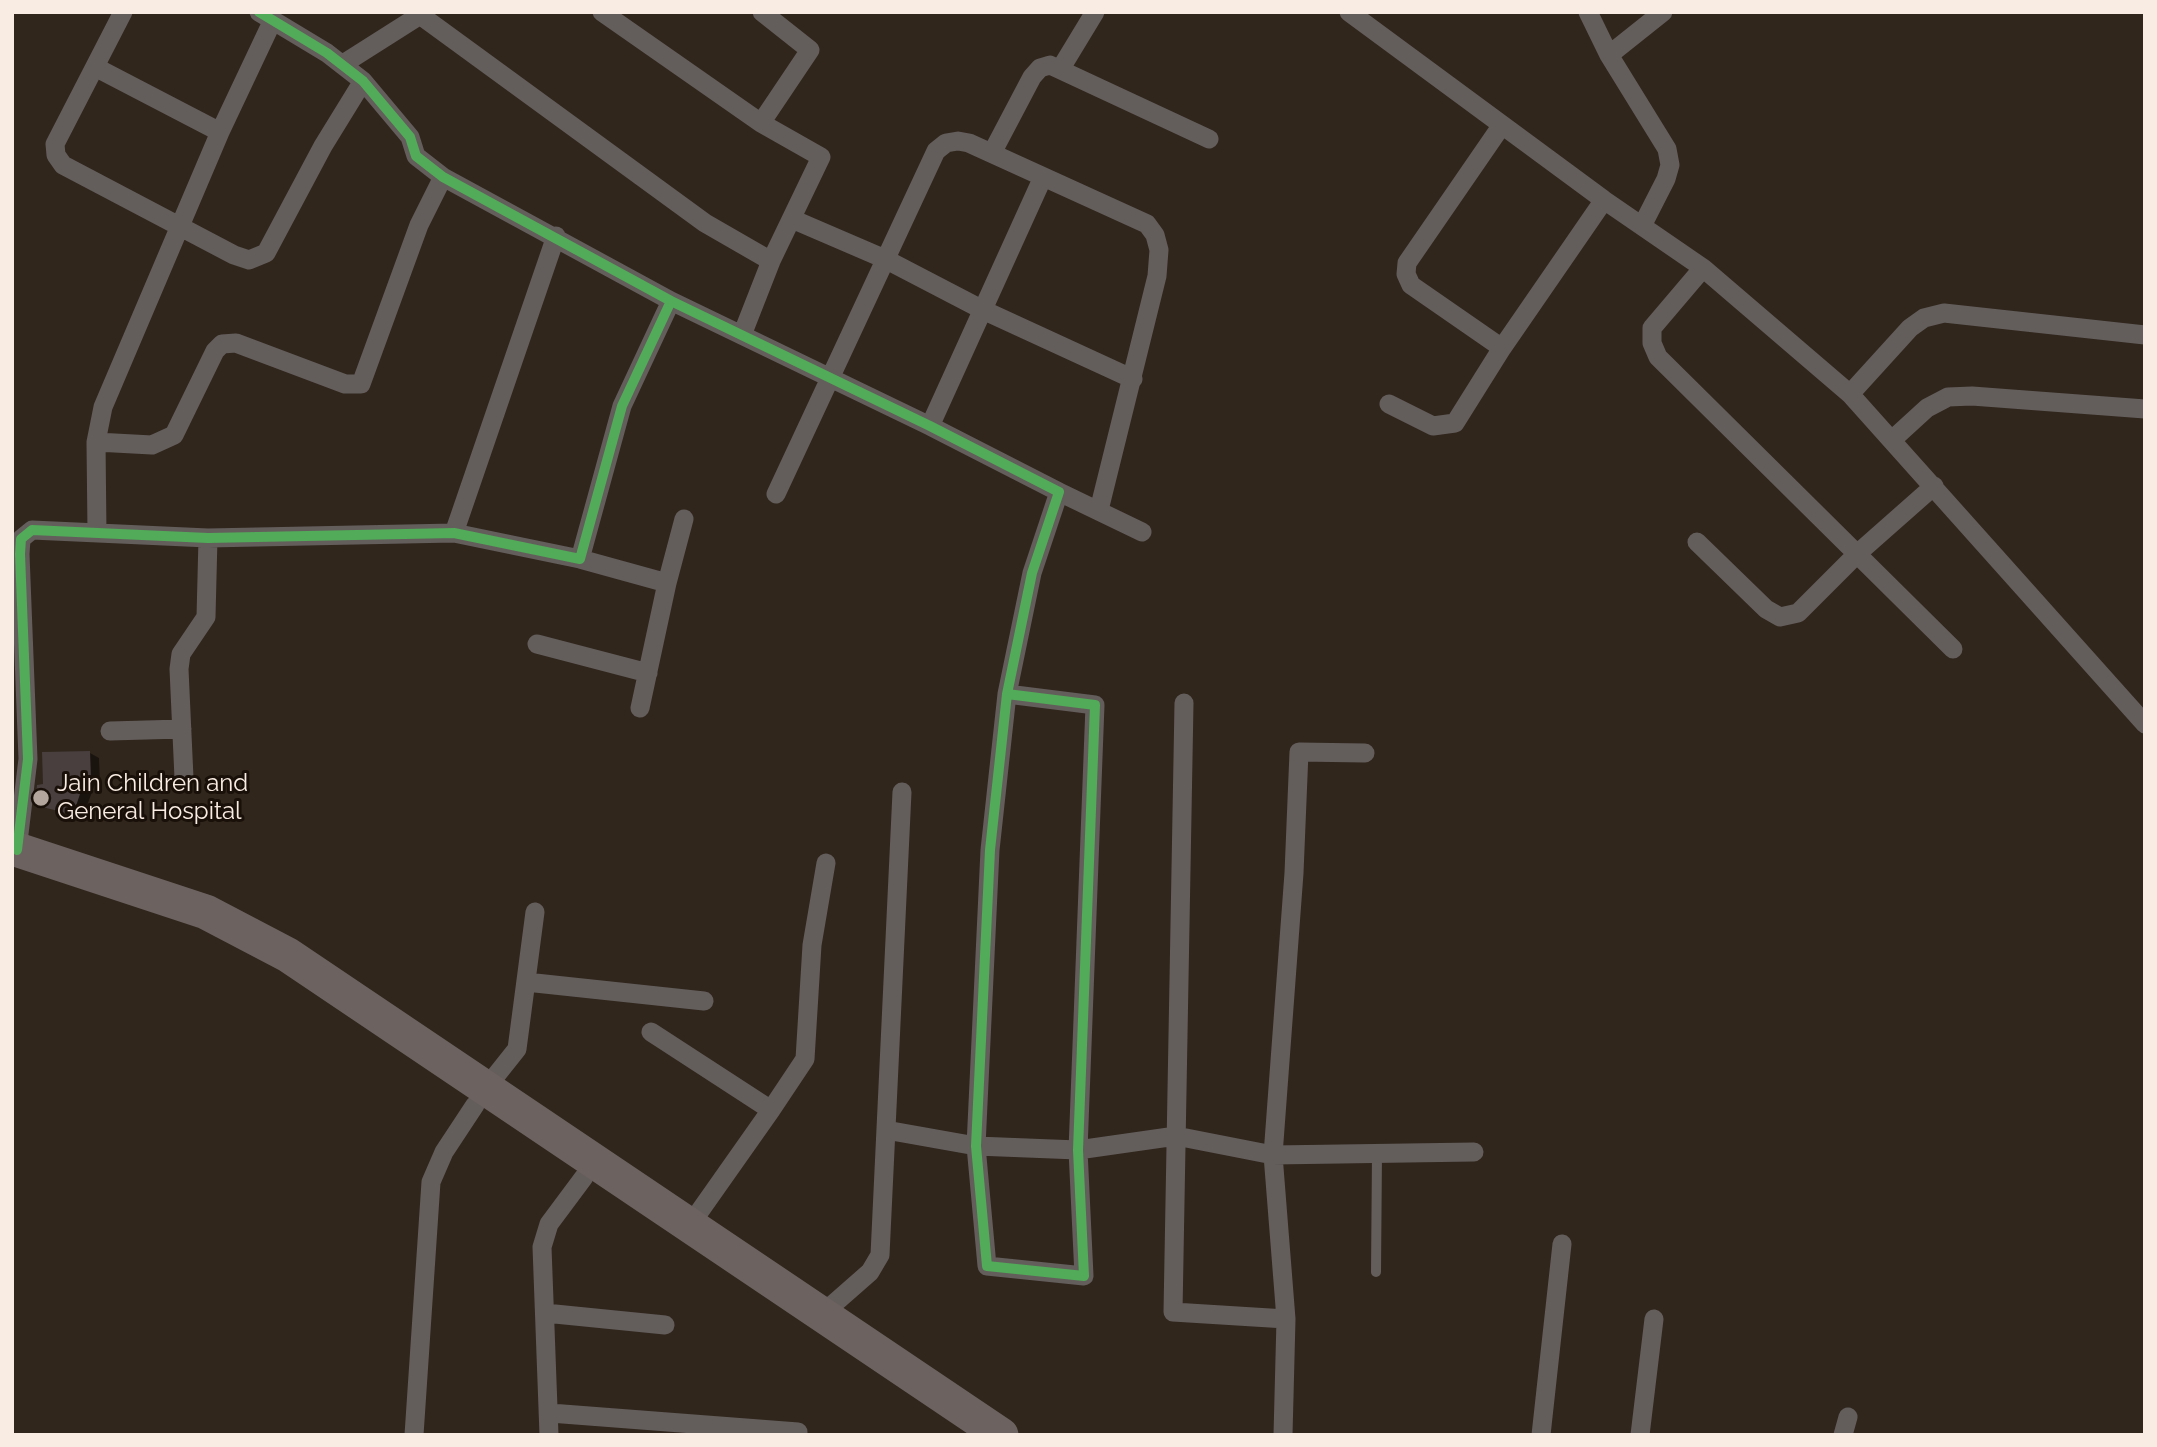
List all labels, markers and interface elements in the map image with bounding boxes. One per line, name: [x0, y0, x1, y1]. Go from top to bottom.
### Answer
place label: Jain Children and General Hospital: [57, 770, 248, 826]
marker: Jain Children and General Hospital: [31, 788, 51, 808]

